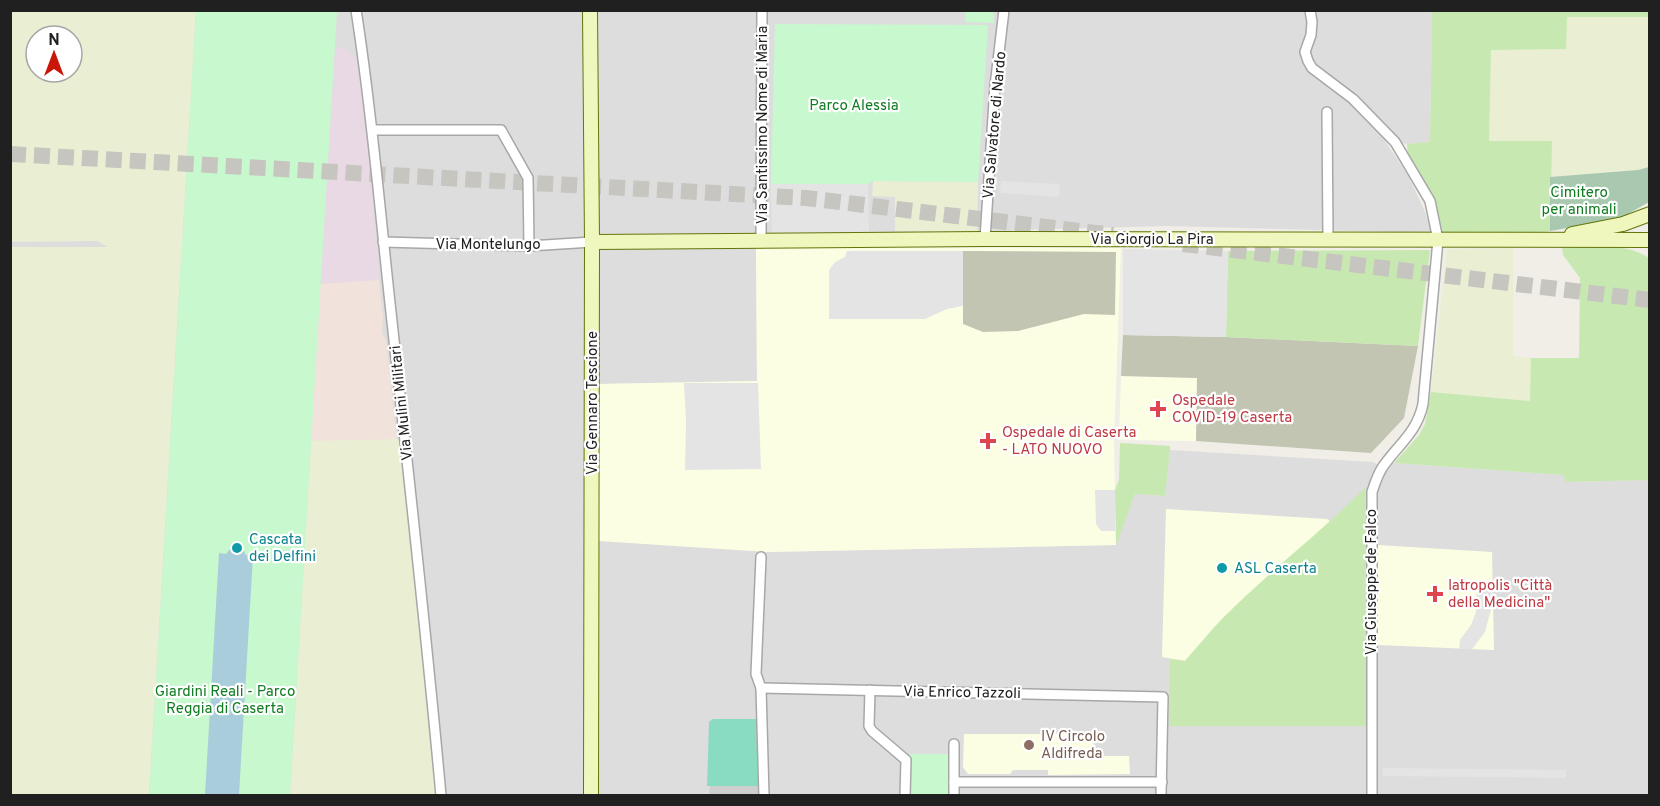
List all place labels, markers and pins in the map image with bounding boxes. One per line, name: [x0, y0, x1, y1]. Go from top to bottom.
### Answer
place label: Ospedale COVID-19 Caserta: [1172, 392, 1292, 428]
marker: Ospedale COVID-19 Caserta: [1149, 400, 1167, 418]
place label: Ospedale di Caserta - LATO NUOVO: [1002, 424, 1136, 460]
marker: Ospedale di Caserta - LATO NUOVO: [979, 432, 997, 450]
place label: Cascata dei Delfini: [249, 531, 316, 567]
marker: Cascata dei Delfini: [230, 541, 244, 555]
place label: ASL Caserta: [1234, 560, 1317, 579]
marker: ASL Caserta: [1215, 561, 1229, 575]
place label: Iatropolis "Città della Medicina": [1448, 577, 1552, 613]
marker: Iatropolis "Città della Medicina": [1426, 585, 1444, 603]
place label: IV Circolo Aldifreda: [1041, 728, 1105, 764]
marker: IV Circolo Aldifreda: [1022, 738, 1036, 752]

